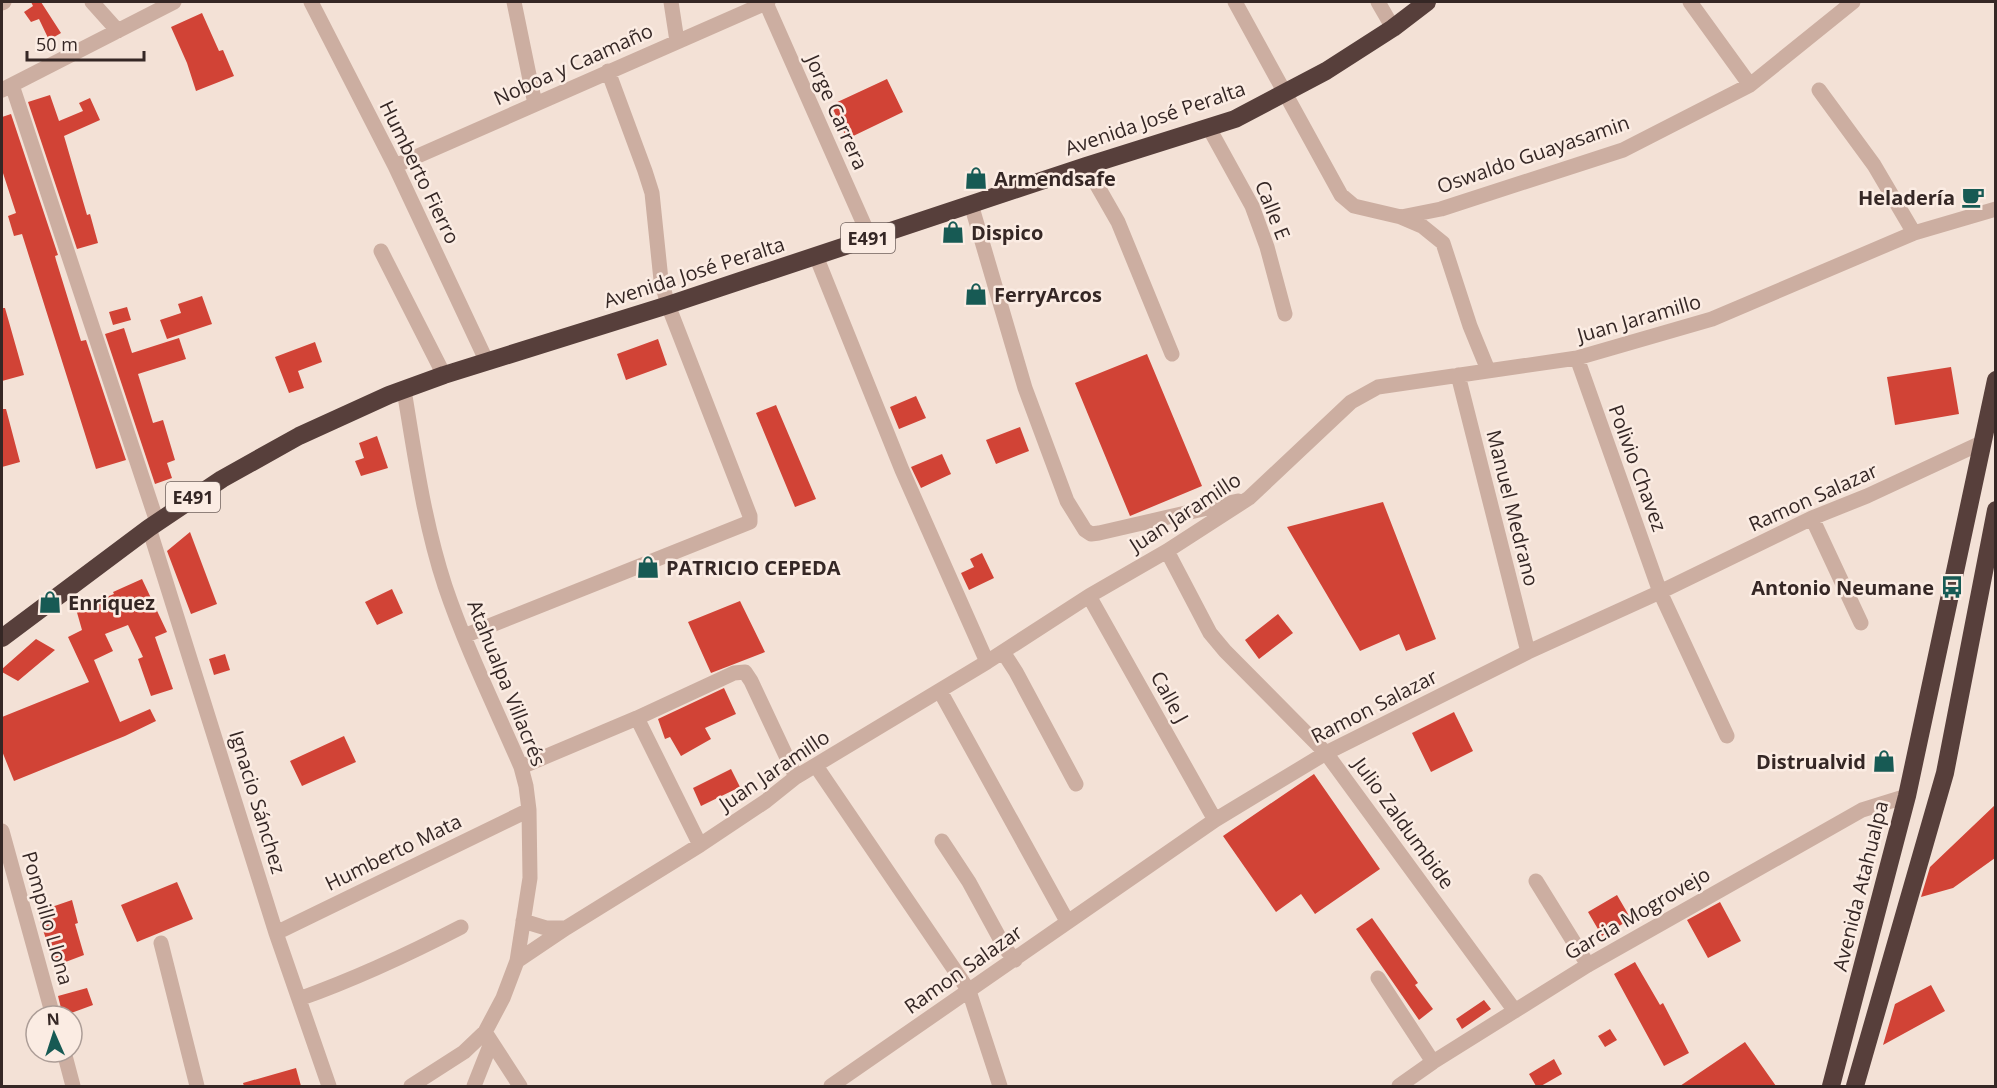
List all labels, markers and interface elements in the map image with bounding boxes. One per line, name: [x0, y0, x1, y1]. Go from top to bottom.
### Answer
street label: Noboa y Caamaño: [489, 17, 657, 111]
scale bar: [27, 24, 144, 62]
text: 50 m: [36, 32, 78, 56]
street label: Jorge Carrera: [799, 48, 874, 174]
street label: Avenida José Peralta: [1061, 74, 1249, 162]
street label: Humberto Fierro: [374, 96, 466, 248]
street label: Oswaldo Guayasamin: [1433, 108, 1633, 200]
shop icon: Armendsafe: [963, 165, 989, 191]
place label: Armendsafe: [994, 165, 1116, 192]
street label: Calle E: [1249, 176, 1297, 244]
place label: Heladería: [1858, 184, 1955, 211]
cafe icon: Heladería: [1960, 184, 1986, 210]
shop icon: Dispico: [940, 219, 966, 245]
place label: Dispico: [971, 219, 1043, 246]
road number: E491: [841, 223, 895, 253]
street label: Avenida José Peralta: [600, 230, 788, 314]
shop icon: FerryArcos: [963, 281, 989, 307]
place label: FerryArcos: [994, 281, 1102, 308]
street label: Juan Jaramillo: [1572, 287, 1704, 349]
street label: Polivio Chavez: [1603, 401, 1673, 535]
street label: Manuel Medrano: [1481, 427, 1545, 589]
street label: Ramon Salazar: [1744, 457, 1882, 537]
street label: Juan Jaramillo: [1122, 466, 1246, 559]
road number: E491: [166, 482, 220, 512]
shop icon: PATRICIO CEPEDA: [635, 554, 661, 580]
place label: PATRICIO CEPEDA: [666, 554, 841, 581]
place label: Antonio Neumane: [1751, 574, 1934, 601]
bus stop icon: Antonio Neumane: [1939, 574, 1965, 600]
shop icon: Enriquez: [37, 589, 63, 615]
place label: Enriquez: [68, 589, 155, 616]
street label: Atahualpa Villacrés: [461, 596, 553, 770]
street label: Ramon Salazar: [1306, 663, 1442, 749]
street label: Calle J: [1145, 666, 1195, 728]
street label: Juan Jaramillo: [712, 723, 834, 818]
street label: Ignacio Sánchez: [223, 727, 293, 877]
place label: Distrualvid: [1756, 748, 1866, 775]
shop icon: Distrualvid: [1871, 748, 1897, 774]
street label: Julio Zaldumbide: [1346, 750, 1461, 894]
street label: Avenida Atahualpa: [1826, 798, 1894, 974]
street label: Humberto Mata: [320, 807, 466, 897]
street label: Pompillo Llona: [16, 848, 80, 988]
street label: Garcia Mogrovejo: [1559, 860, 1715, 966]
street label: Ramon Salazar: [899, 918, 1027, 1020]
north arrow: [24, 1004, 84, 1064]
text: N: [46, 1008, 60, 1030]

